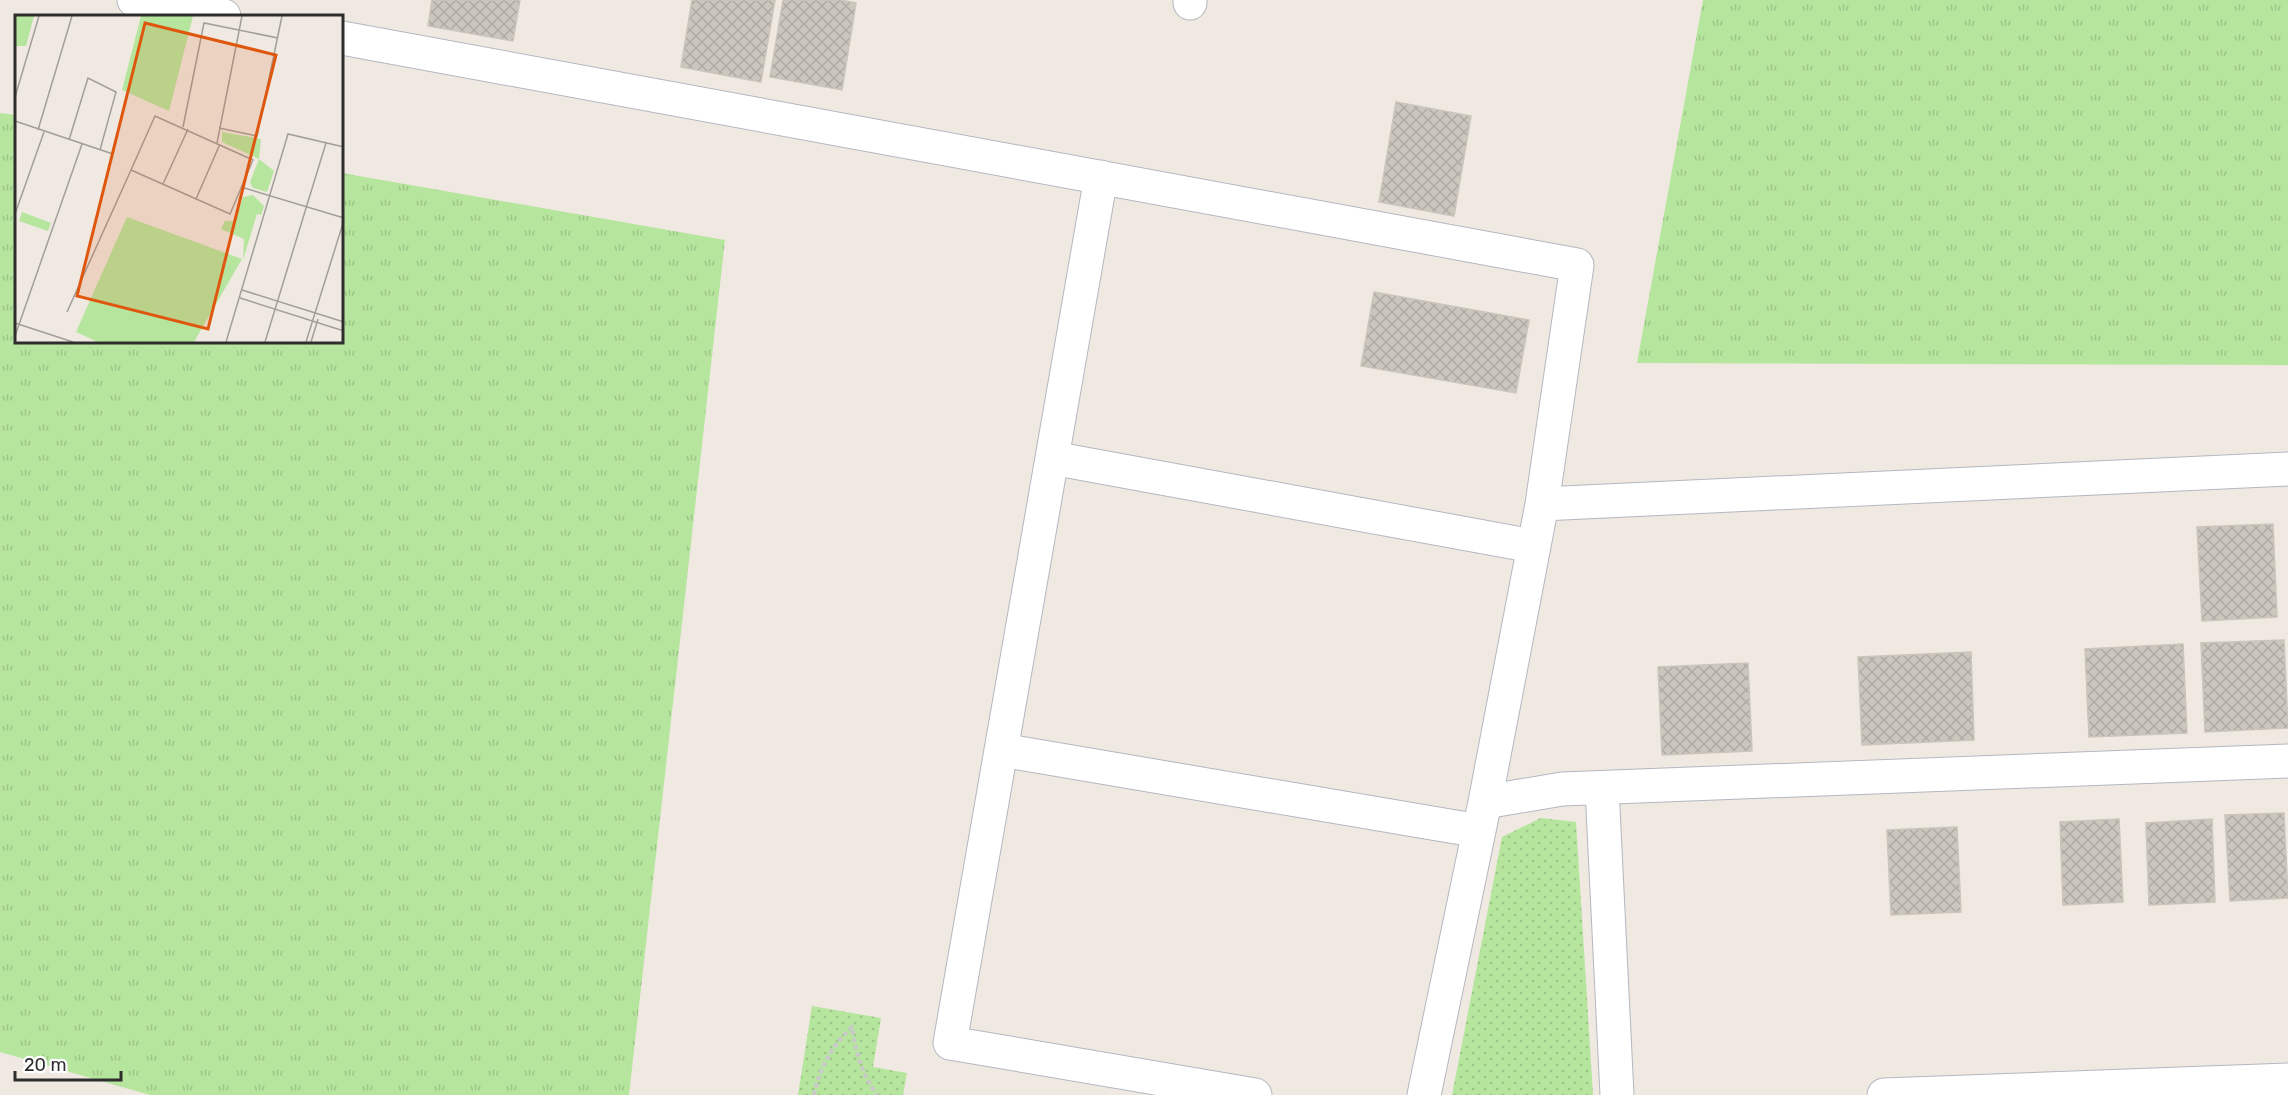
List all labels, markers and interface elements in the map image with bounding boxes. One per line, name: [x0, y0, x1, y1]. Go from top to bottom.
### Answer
inset map: [15, 15, 344, 344]
scale bar: [15, 1044, 122, 1082]
text: 20 m: [24, 1054, 66, 1076]

